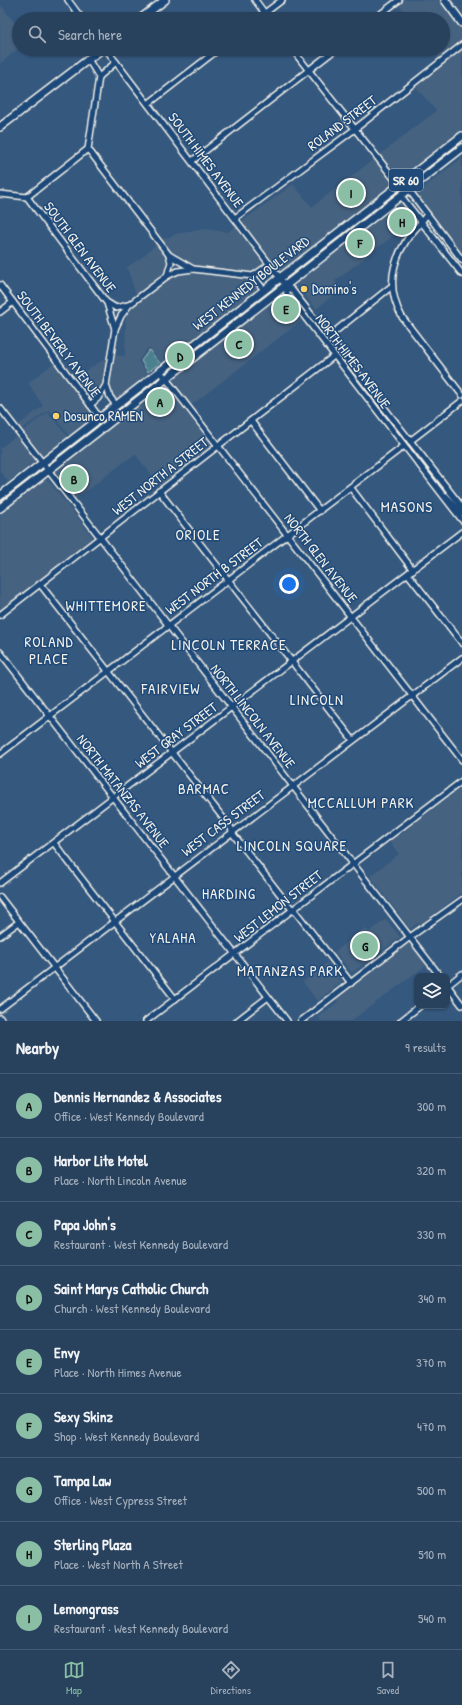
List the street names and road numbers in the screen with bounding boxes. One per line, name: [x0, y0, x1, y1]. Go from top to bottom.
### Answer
street label: ROLAND STREET: [303, 90, 380, 155]
street label: SOUTH HIMES AVENUE: [164, 108, 248, 211]
road number: SR 60: [389, 169, 423, 191]
street label: SOUTH GLEN AVENUE: [40, 197, 121, 296]
street label: WEST KENNEDY BOULEVARD: [189, 232, 313, 334]
street label: SOUTH BEVERLY AVENUE: [13, 287, 106, 401]
street label: NORTH HIMES AVENUE: [311, 309, 395, 412]
street label: WEST NORTH A STREET: [108, 432, 212, 519]
street label: NORTH GLEN AVENUE: [280, 509, 362, 606]
street label: WEST NORTH B STREET: [161, 532, 267, 619]
street label: NORTH LINCOLN AVENUE: [207, 660, 300, 772]
street label: WEST GRAY STREET: [131, 697, 221, 772]
street label: NORTH MATANZAS AVENUE: [73, 730, 174, 852]
street label: WEST CASS STREET: [177, 785, 269, 860]
street label: WEST LEMON STREET: [230, 865, 326, 946]

